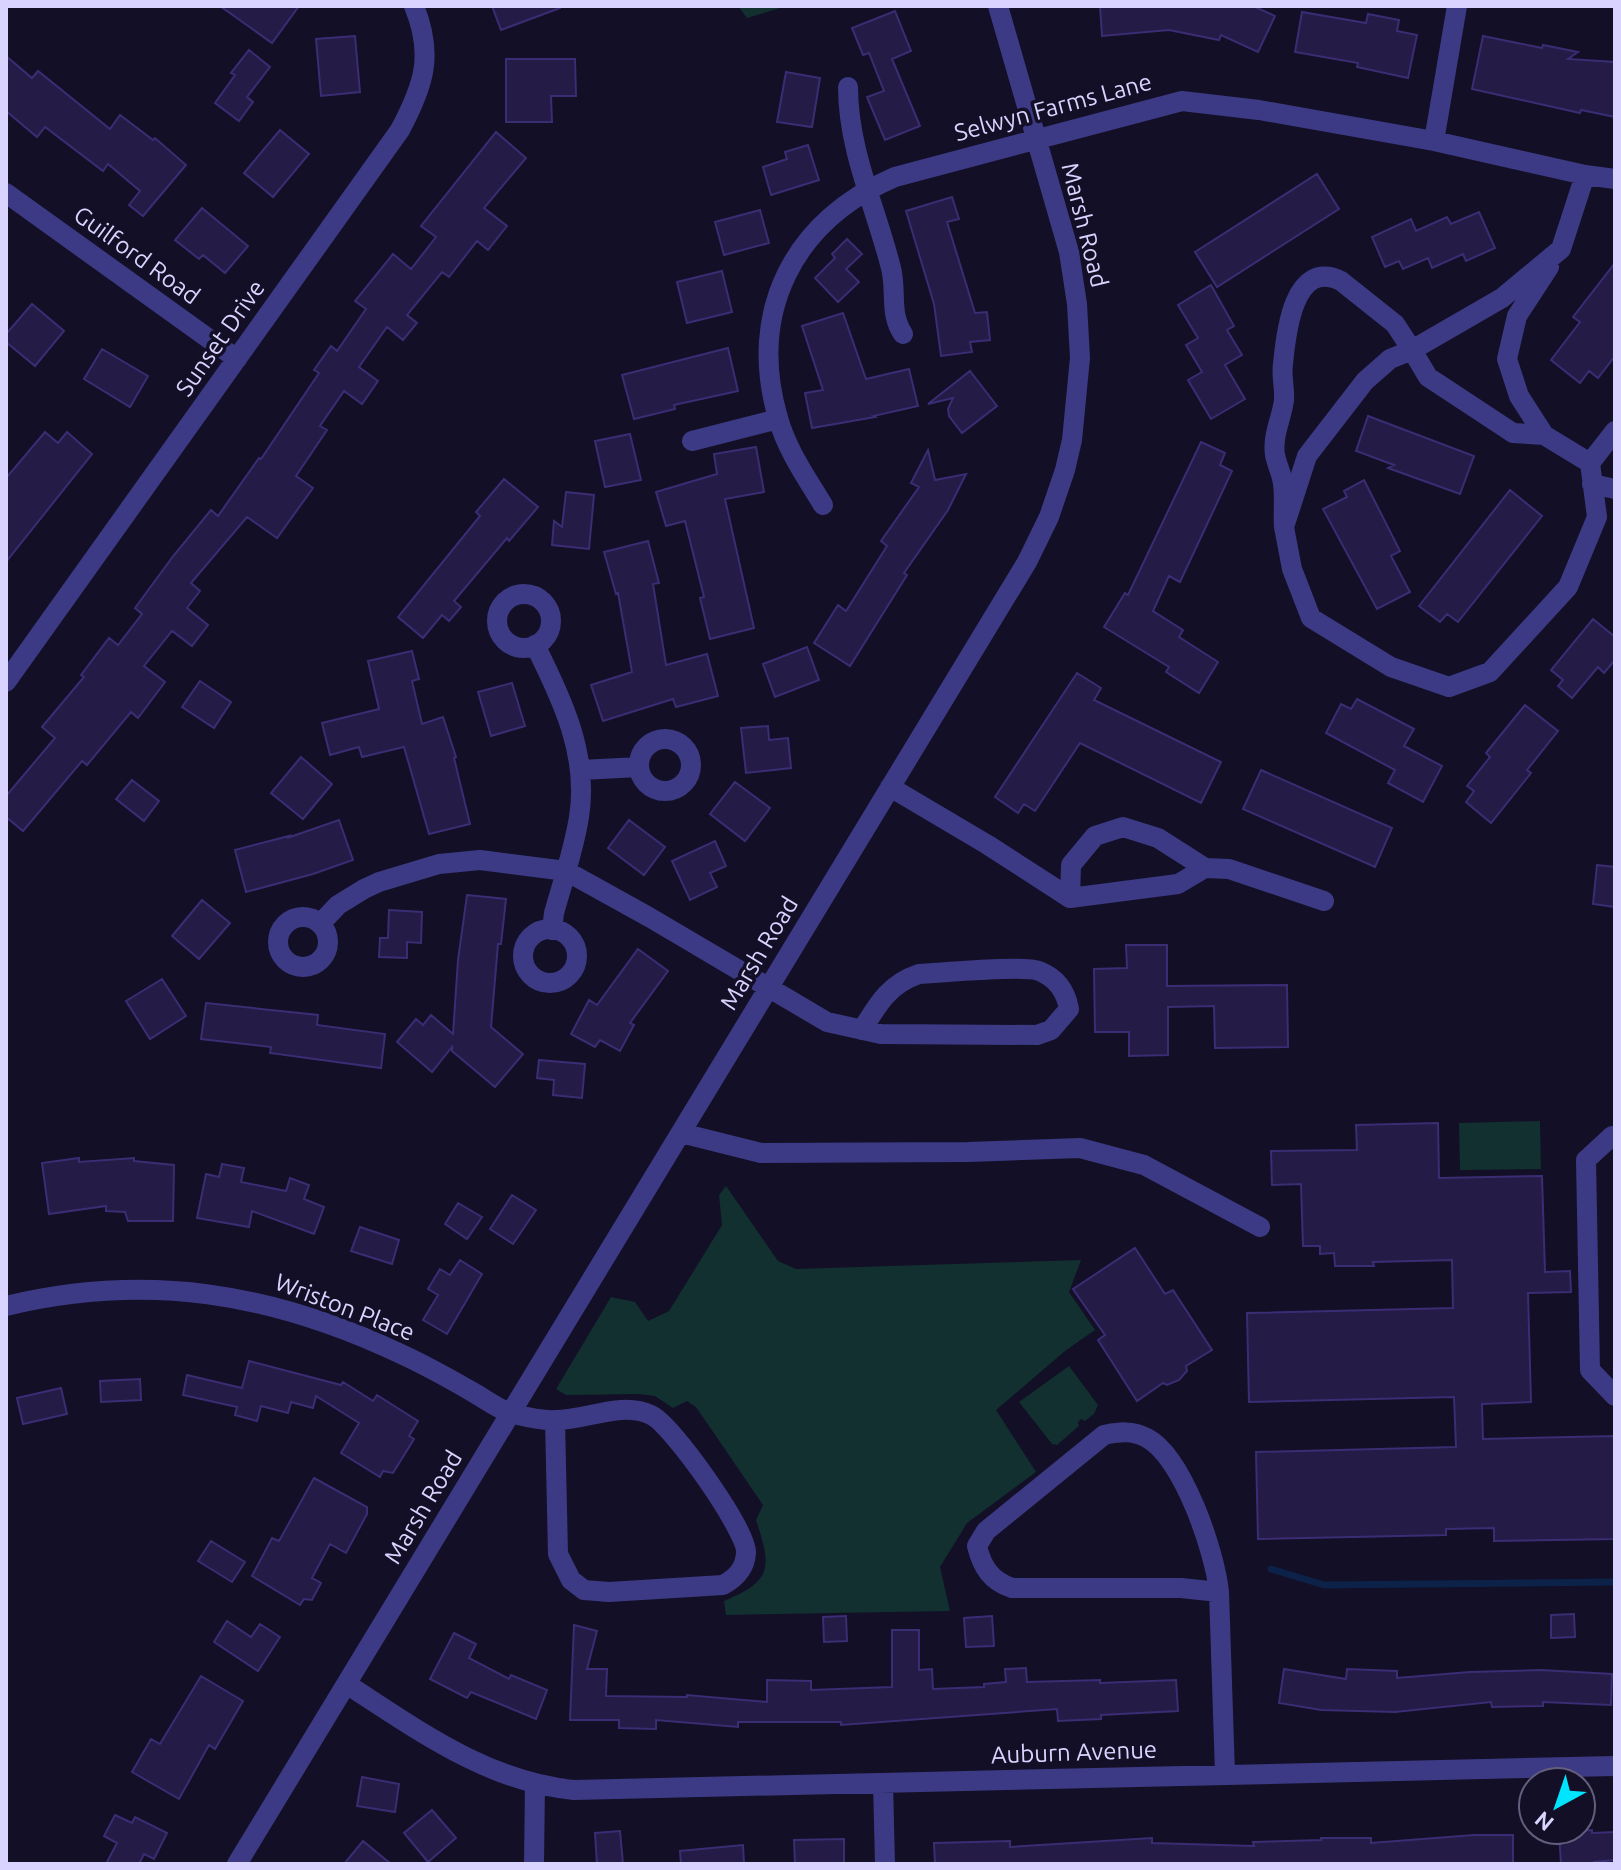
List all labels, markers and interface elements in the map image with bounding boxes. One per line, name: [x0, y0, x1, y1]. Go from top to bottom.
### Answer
street label: Selwyn Farms Lane: [951, 68, 1155, 146]
street label: Marsh Road: [1057, 160, 1113, 290]
street label: Guilford Road: [69, 200, 205, 310]
street label: Sunset Drive: [170, 275, 270, 401]
street label: Marsh Road: [715, 892, 803, 1014]
street label: Wriston Place: [271, 1268, 419, 1346]
street label: Marsh Road: [379, 1446, 467, 1568]
street label: Auburn Avenue: [990, 1736, 1158, 1768]
north arrow: [1517, 1766, 1597, 1846]
text: N: [1529, 1807, 1558, 1837]

